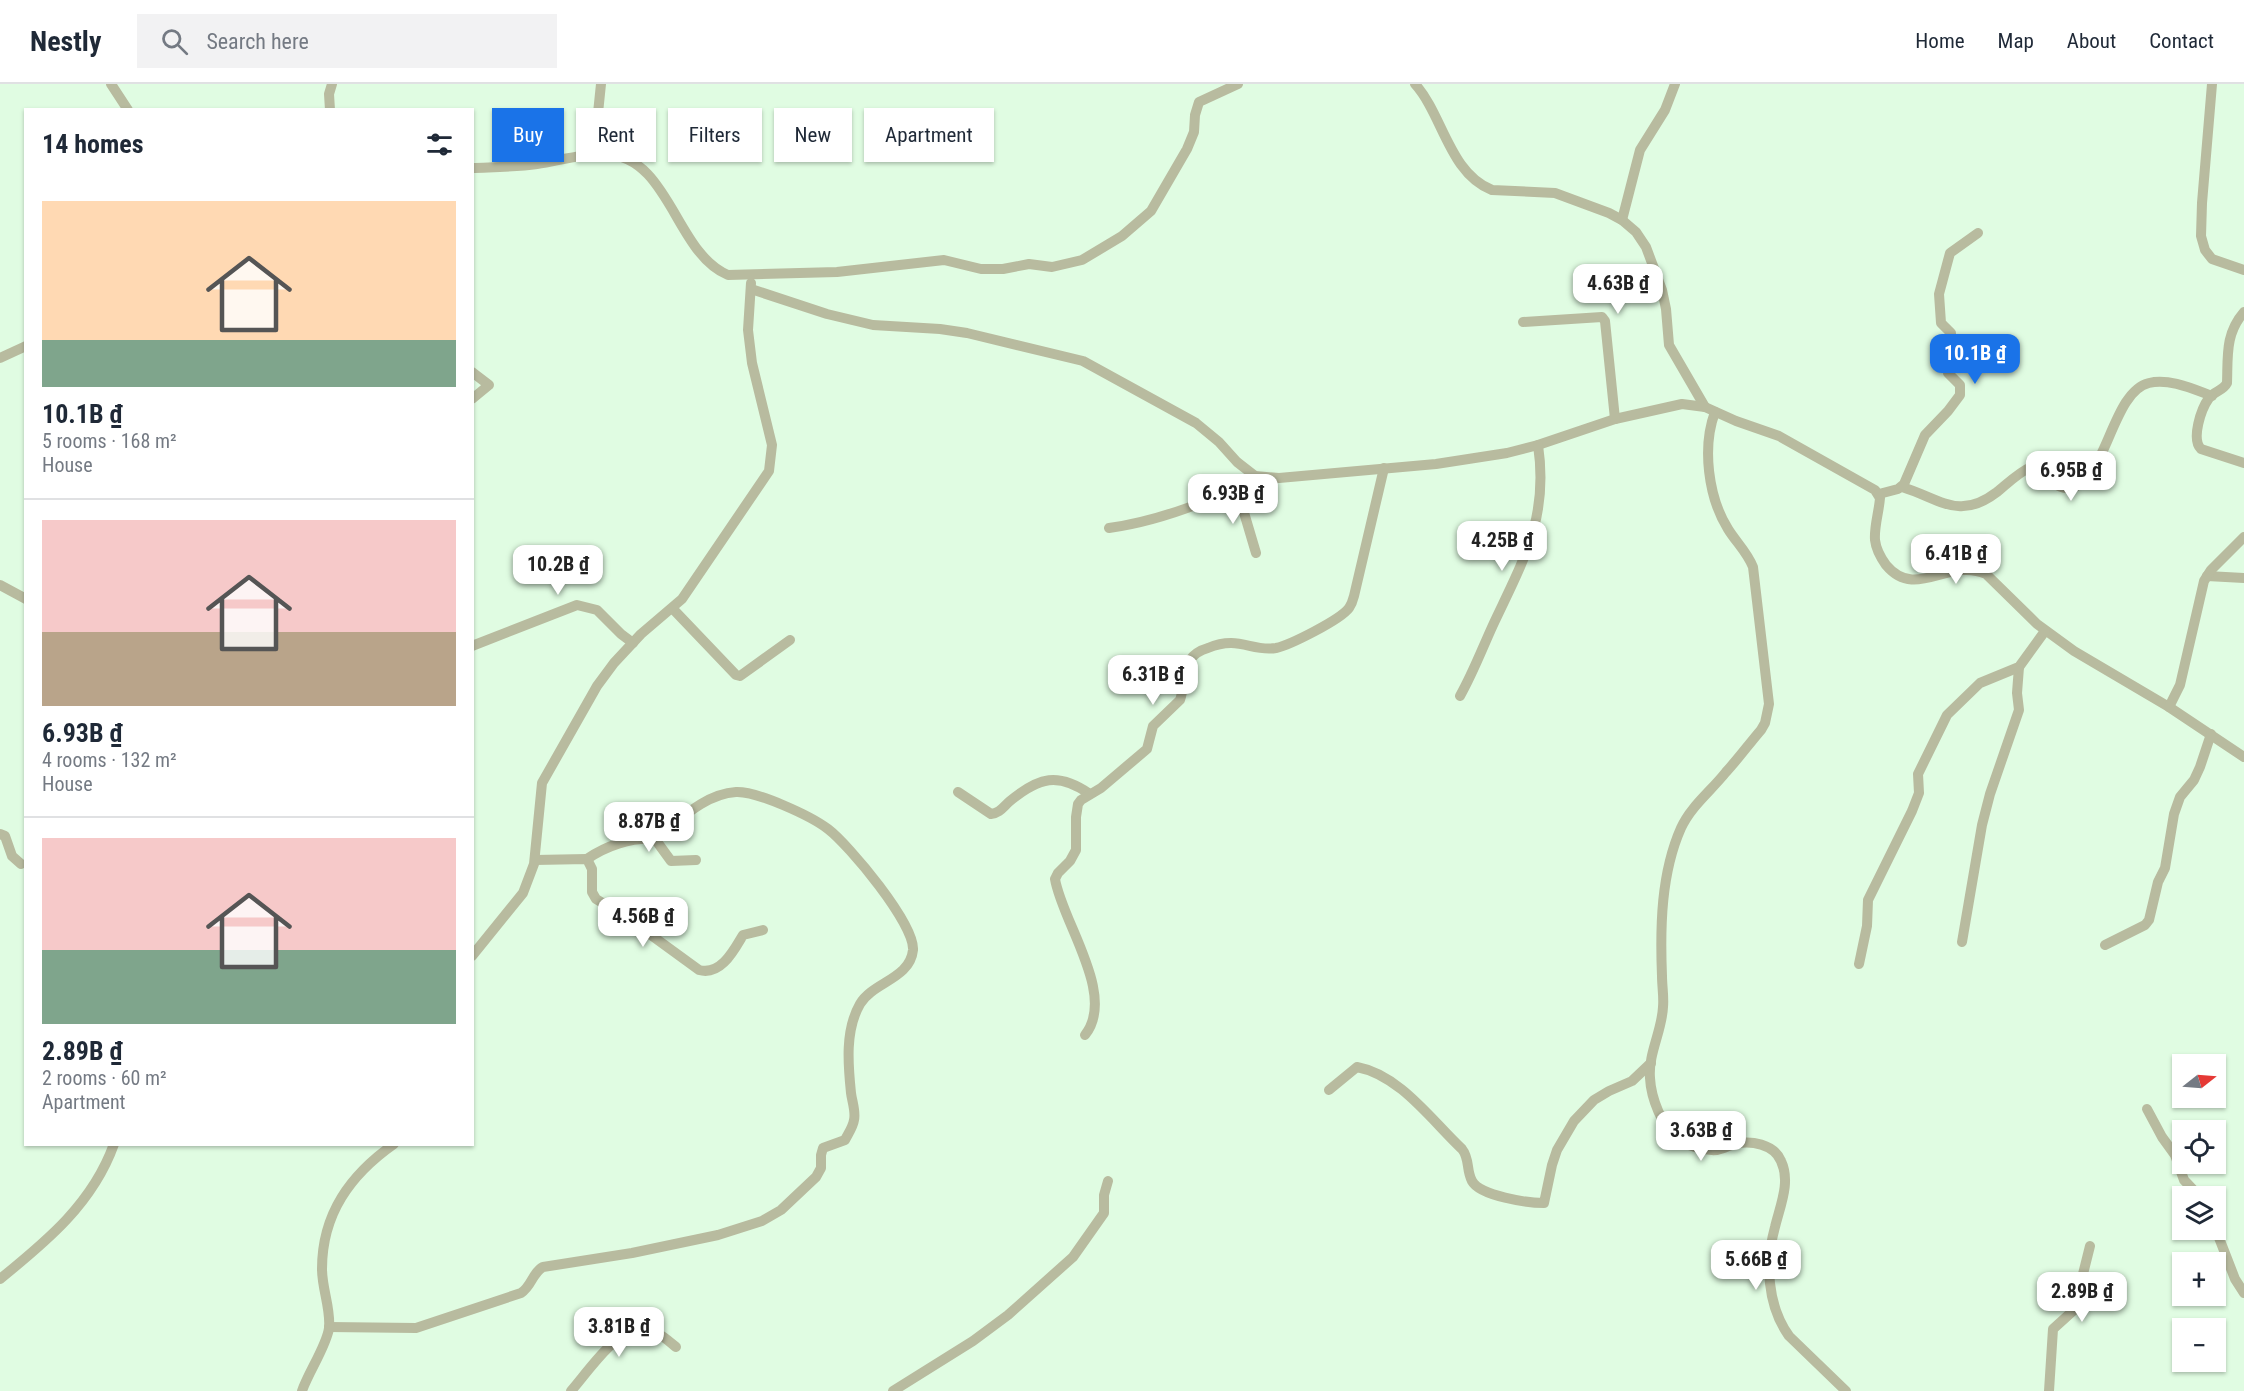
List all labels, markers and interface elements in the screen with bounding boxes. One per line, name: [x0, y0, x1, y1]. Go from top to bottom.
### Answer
search box: [137, 14, 557, 68]
text: Nestly: [30, 25, 101, 58]
icon: search: [158, 25, 191, 58]
text: Search here: [206, 29, 309, 54]
text: Home: [1915, 29, 1965, 53]
text: Map: [1998, 29, 2034, 53]
text: About: [2067, 29, 2116, 53]
text: Contact: [2149, 29, 2214, 53]
chip: Buy: [492, 108, 564, 162]
chip: Rent: [576, 108, 656, 162]
chip: Filters: [668, 108, 762, 162]
chip: New: [774, 108, 852, 162]
chip: Apartment: [864, 108, 994, 162]
icon: filters: [423, 128, 456, 161]
text: 14 homes: [42, 129, 144, 159]
icon: home: [195, 240, 303, 348]
pin: 4.63B ₫: [1563, 264, 1673, 315]
text: 4.63B ₫: [1587, 271, 1649, 295]
pin: 10.1B ₫: [1920, 334, 2030, 385]
text: 10.1B ₫: [1944, 341, 2006, 365]
text: 10.1B ₫: [42, 399, 123, 429]
text: 5 rooms · 168 m²: [42, 429, 177, 453]
pin: 6.95B ₫: [2016, 451, 2126, 502]
text: House: [42, 453, 93, 477]
text: 6.95B ₫: [2040, 458, 2102, 482]
pin: 6.93B ₫: [1178, 474, 1288, 525]
text: 6.93B ₫: [1202, 481, 1264, 505]
pin: 4.25B ₫: [1447, 521, 1557, 572]
text: 4.25B ₫: [1471, 528, 1533, 552]
pin: 6.41B ₫: [1901, 534, 2011, 585]
text: 6.41B ₫: [1925, 541, 1987, 565]
pin: 10.2B ₫: [503, 545, 613, 596]
text: 10.2B ₫: [527, 552, 589, 576]
icon: home: [195, 559, 303, 667]
pin: 6.31B ₫: [1098, 655, 1208, 706]
text: 6.31B ₫: [1122, 662, 1184, 686]
text: 6.93B ₫: [42, 718, 123, 748]
text: 4 rooms · 132 m²: [42, 748, 177, 772]
text: House: [42, 772, 93, 796]
pin: 8.87B ₫: [594, 802, 704, 853]
text: 8.87B ₫: [618, 809, 680, 833]
icon: home: [195, 877, 303, 985]
pin: 4.56B ₫: [588, 897, 698, 948]
text: 4.56B ₫: [612, 904, 674, 928]
text: 2.89B ₫: [42, 1036, 123, 1066]
north arrow: [2172, 1054, 2226, 1108]
map controls: [2172, 1054, 2226, 1372]
text: 2 rooms · 60 m²: [42, 1066, 167, 1090]
text: Apartment: [42, 1090, 126, 1114]
pin: 3.63B ₫: [1646, 1111, 1756, 1162]
text: 3.63B ₫: [1670, 1118, 1732, 1142]
button: locate: [2172, 1120, 2226, 1174]
button: layers: [2172, 1186, 2226, 1240]
pin: 5.66B ₫: [1701, 1240, 1811, 1291]
text: 5.66B ₫: [1725, 1247, 1787, 1271]
button: +: [2172, 1252, 2226, 1306]
pin: 2.89B ₫: [2027, 1272, 2137, 1323]
text: 2.89B ₫: [2051, 1279, 2113, 1303]
pin: 3.81B ₫: [564, 1307, 674, 1358]
text: 3.81B ₫: [588, 1314, 650, 1338]
button: −: [2172, 1318, 2226, 1372]

